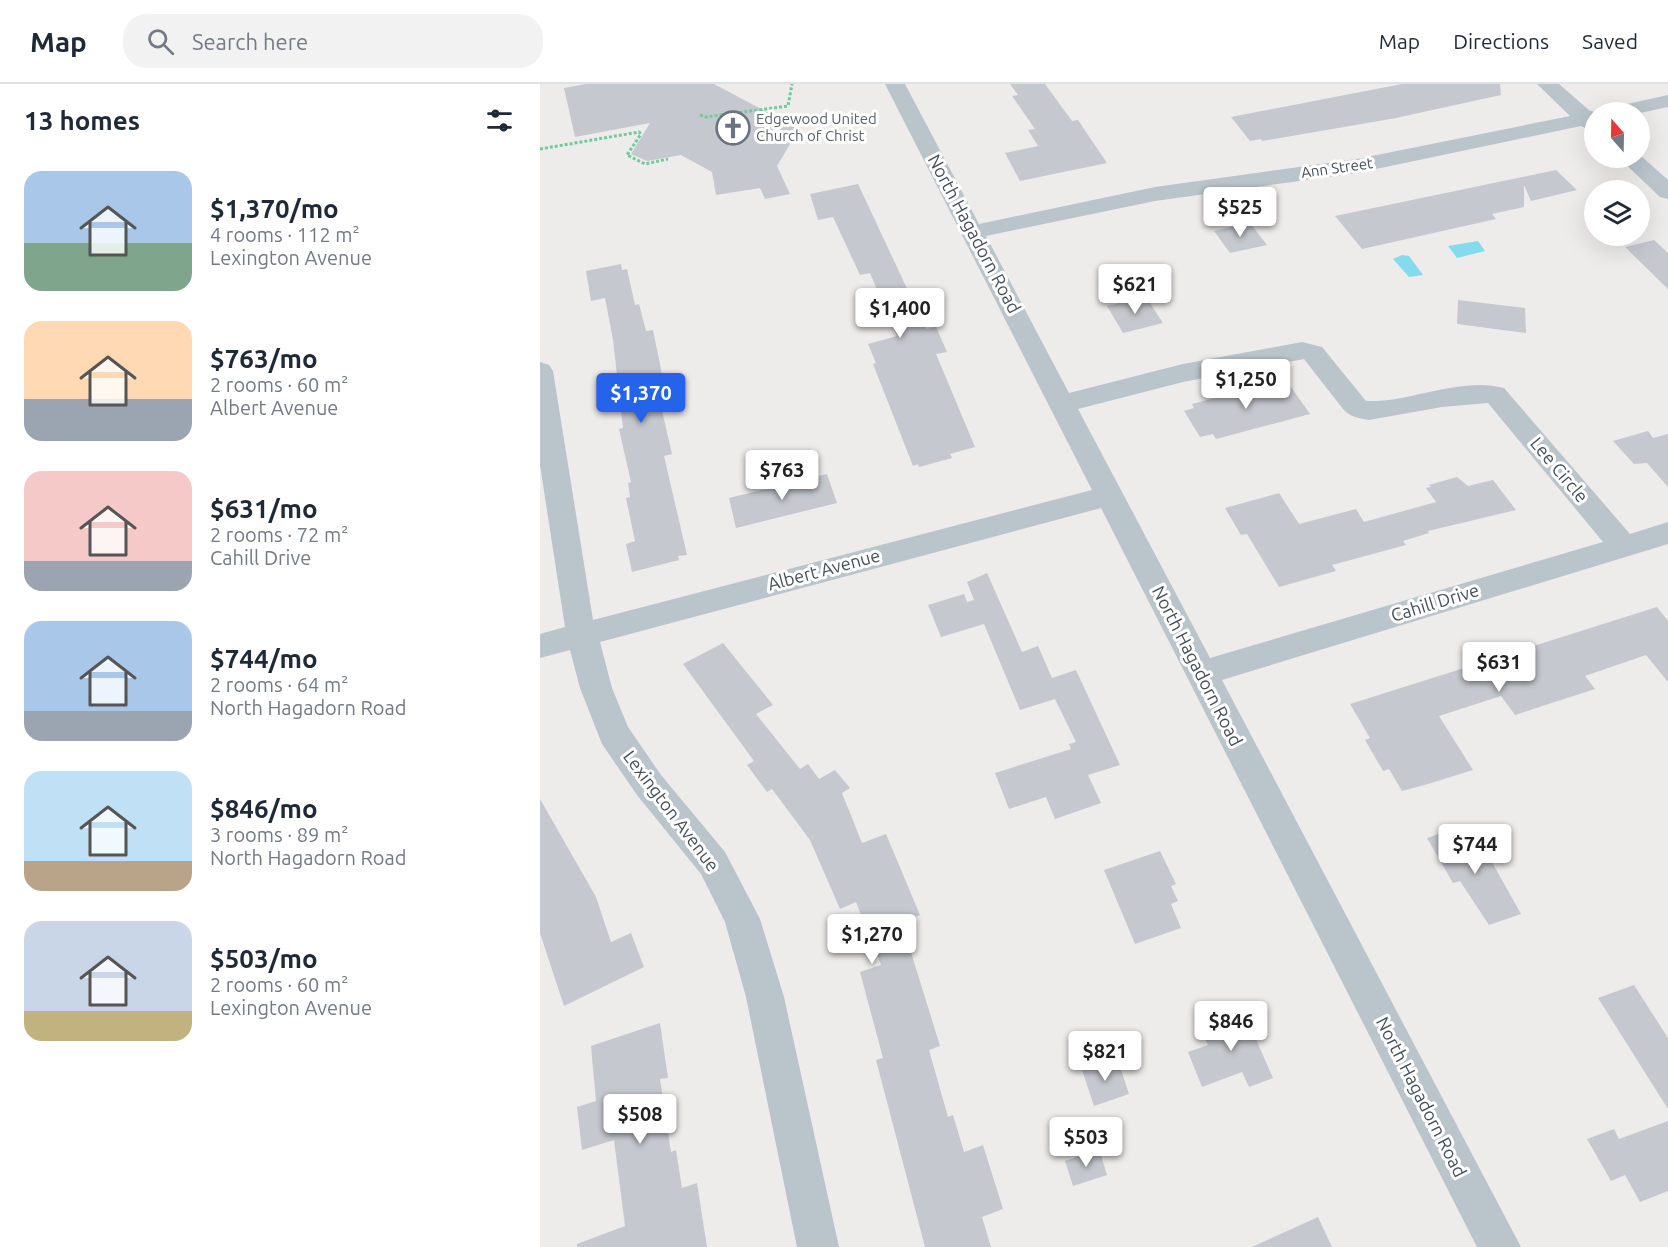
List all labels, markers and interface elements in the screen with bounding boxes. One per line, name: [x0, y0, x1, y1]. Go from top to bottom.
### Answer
search box: [123, 14, 543, 68]
icon: search: [144, 25, 177, 58]
text: Map: [30, 26, 87, 57]
text: Search here: [192, 29, 308, 54]
text: Map: [1379, 29, 1420, 53]
text: Directions: [1453, 29, 1549, 53]
text: Saved: [1582, 29, 1638, 53]
north arrow: [1584, 102, 1650, 168]
map controls: [1584, 102, 1650, 246]
icon: filters: [483, 104, 516, 137]
text: 13 homes: [24, 106, 140, 135]
church icon: Edgewood United Church of Christ: [715, 110, 751, 146]
place label: Edgewood United Church of Christ: [756, 110, 877, 144]
street label: North Hagadorn Road: [925, 151, 1025, 316]
street label: Ann Street: [1300, 154, 1374, 181]
button: layers: [1584, 180, 1650, 246]
pin: $525: [1204, 187, 1276, 238]
text: $1,370/mo: [210, 194, 339, 223]
icon: home: [72, 195, 144, 267]
text: $525: [1217, 195, 1263, 218]
text: 4 rooms · 112 m²: [210, 223, 360, 246]
text: Lexington Avenue: [210, 246, 372, 269]
pin: $621: [1099, 264, 1171, 315]
text: $621: [1112, 272, 1158, 295]
pin: $1,400: [851, 288, 949, 339]
text: $1,400: [869, 296, 931, 319]
text: $763/mo: [210, 344, 318, 373]
icon: home: [72, 345, 144, 417]
pin: $1,250: [1197, 359, 1295, 410]
text: $1,250: [1215, 367, 1277, 390]
text: 2 rooms · 60 m²: [210, 373, 348, 396]
pin: $1,370: [592, 373, 690, 424]
text: $1,370: [610, 381, 672, 404]
text: Albert Avenue: [210, 396, 338, 419]
street label: Lee Circle: [1527, 433, 1593, 506]
pin: $763: [746, 450, 818, 501]
text: $763: [759, 458, 805, 481]
text: $631/mo: [210, 494, 318, 523]
icon: home: [72, 495, 144, 567]
text: 2 rooms · 72 m²: [210, 523, 348, 546]
street label: Albert Avenue: [765, 544, 882, 594]
text: Cahill Drive: [210, 546, 311, 569]
street label: Cahill Drive: [1388, 579, 1481, 625]
street label: North Hagadorn Road: [1149, 582, 1247, 749]
pin: $631: [1463, 642, 1535, 693]
text: $744/mo: [210, 644, 318, 673]
icon: home: [72, 645, 144, 717]
text: $631: [1476, 650, 1522, 673]
text: 2 rooms · 64 m²: [210, 673, 348, 696]
text: North Hagadorn Road: [210, 696, 407, 719]
street label: Lexington Avenue: [620, 746, 724, 875]
text: $846/mo: [210, 794, 318, 823]
icon: home: [72, 795, 144, 867]
text: 3 rooms · 89 m²: [210, 823, 348, 846]
pin: $744: [1439, 824, 1511, 875]
text: $744: [1452, 832, 1498, 855]
text: North Hagadorn Road: [210, 846, 407, 869]
pin: $1,270: [823, 914, 921, 965]
text: $1,270: [841, 922, 903, 945]
text: $503/mo: [210, 944, 318, 973]
icon: home: [72, 945, 144, 1017]
text: 2 rooms · 60 m²: [210, 973, 348, 996]
text: Lexington Avenue: [210, 996, 372, 1019]
pin: $846: [1195, 1001, 1267, 1052]
text: $846: [1208, 1009, 1254, 1032]
street label: North Hagadorn Road: [1373, 1013, 1471, 1180]
pin: $821: [1069, 1031, 1141, 1082]
text: $821: [1082, 1039, 1128, 1062]
pin: $508: [604, 1094, 676, 1145]
text: $508: [617, 1102, 663, 1125]
pin: $503: [1050, 1117, 1122, 1168]
text: $503: [1063, 1125, 1109, 1148]

